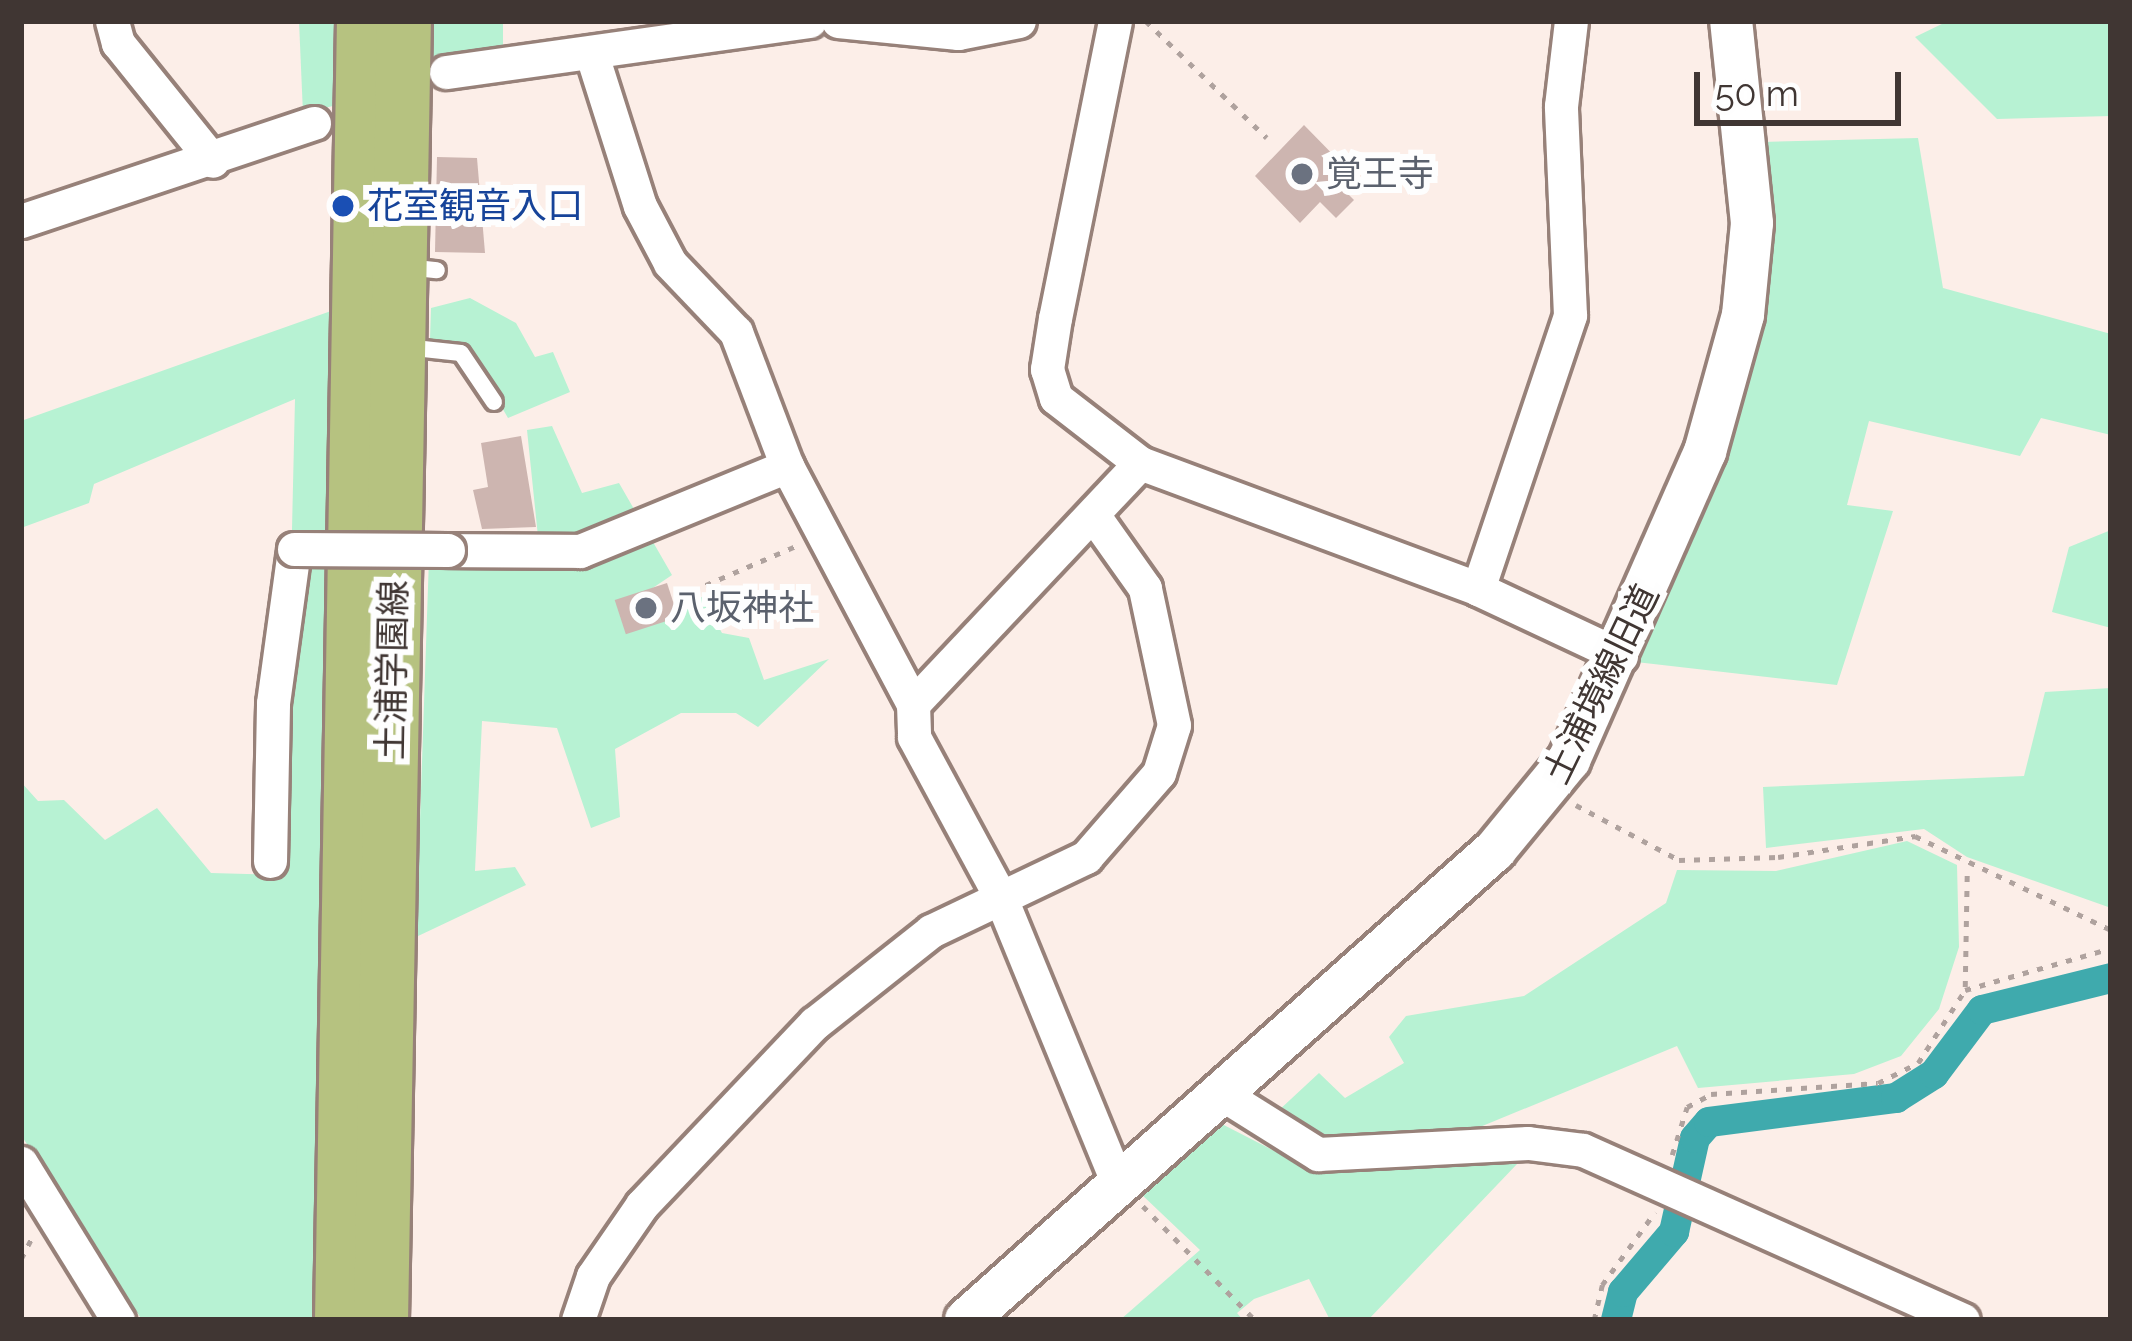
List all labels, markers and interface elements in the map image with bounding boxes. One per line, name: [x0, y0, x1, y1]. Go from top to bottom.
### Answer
scale bar: [1700, 48, 1907, 122]
text: 50 m: [1715, 72, 1799, 114]
place label: 覚王寺: [1326, 152, 1434, 196]
marker: 覚王寺: [1289, 161, 1315, 187]
place label: 花室観音入口: [367, 184, 583, 228]
marker: 花室観音入口: [330, 193, 356, 219]
street label: 土浦境線旧道: [1534, 577, 1668, 791]
street label: 土浦学園線: [369, 580, 415, 760]
place label: 八坂神社: [670, 586, 814, 630]
marker: 八坂神社: [633, 595, 659, 621]

